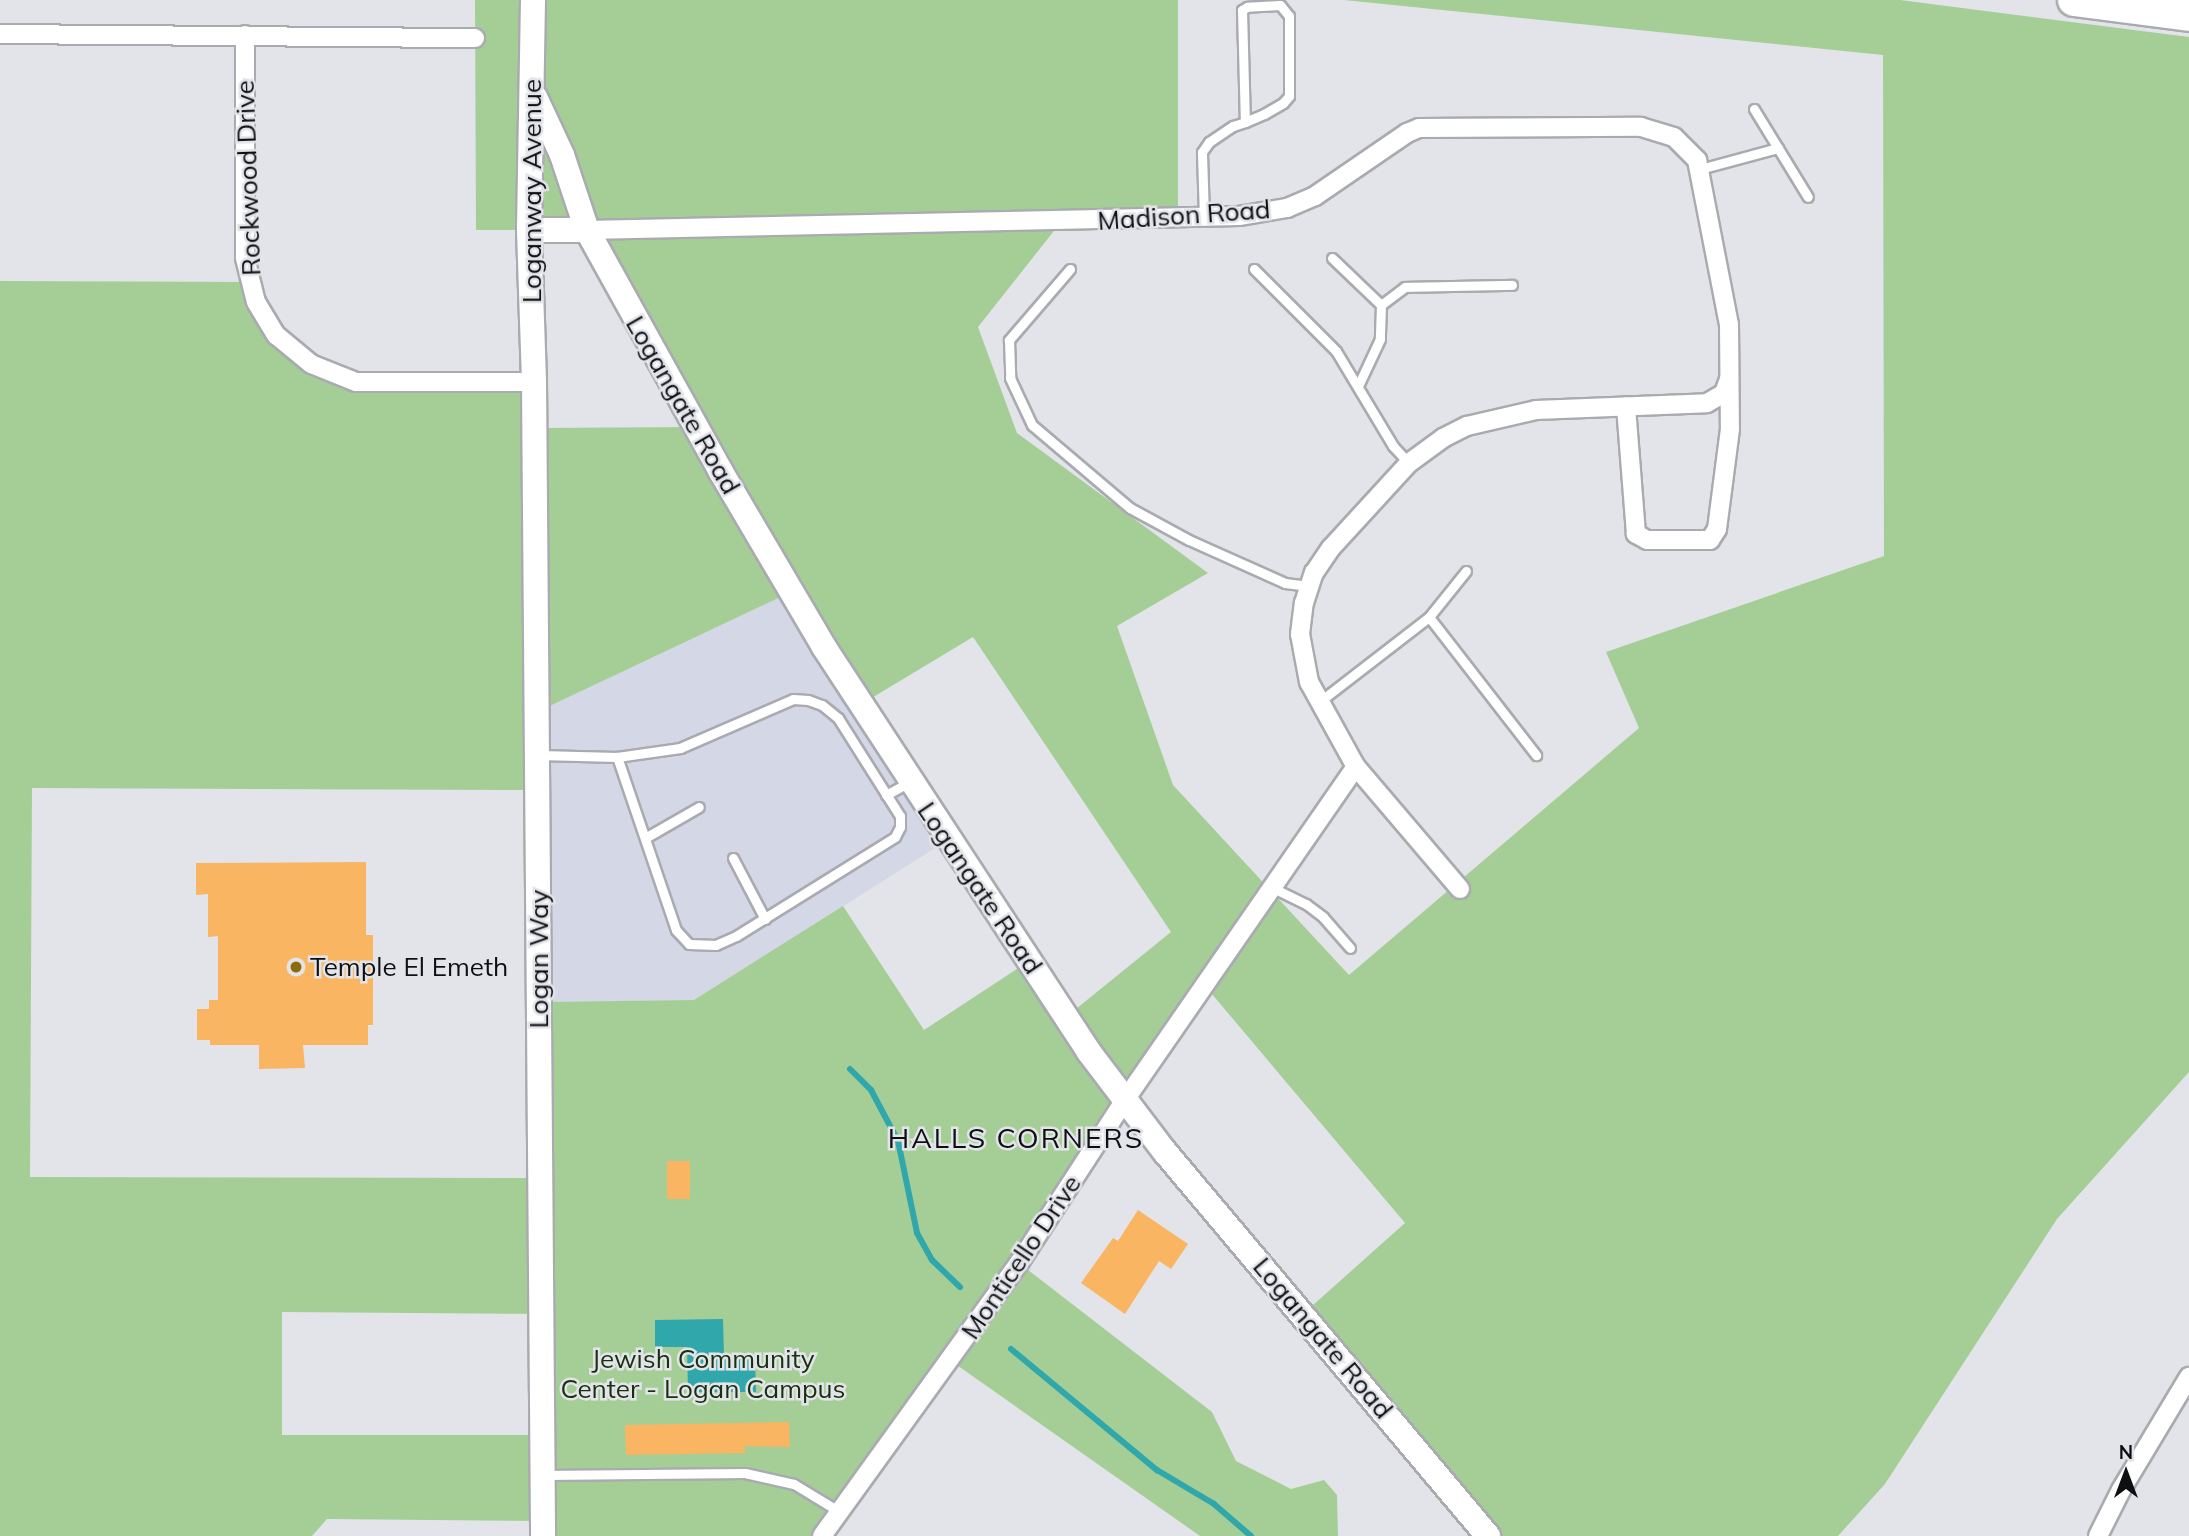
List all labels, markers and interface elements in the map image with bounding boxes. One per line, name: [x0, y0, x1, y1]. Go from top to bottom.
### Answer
street label: Loganway Avenue: [516, 79, 548, 303]
street label: Rockwood Drive: [229, 80, 267, 276]
street label: Madison Road: [1097, 193, 1271, 237]
street label: Logangate Road: [619, 310, 747, 500]
street label: Logangate Road: [911, 796, 1049, 980]
street label: Logan Way: [523, 890, 555, 1028]
place label: Temple El Emeth: [310, 951, 508, 983]
marker: Temple El Emeth: [288, 959, 304, 975]
district label: HALLS CORNERS: [889, 1121, 1143, 1155]
street label: Monticello Drive: [955, 1169, 1087, 1345]
street label: Logangate Road: [1247, 1251, 1399, 1425]
park label: Jewish Community Center - Logan Campus: [561, 1343, 845, 1404]
north arrow: [2091, 1438, 2161, 1508]
text: N: [2119, 1440, 2133, 1464]

